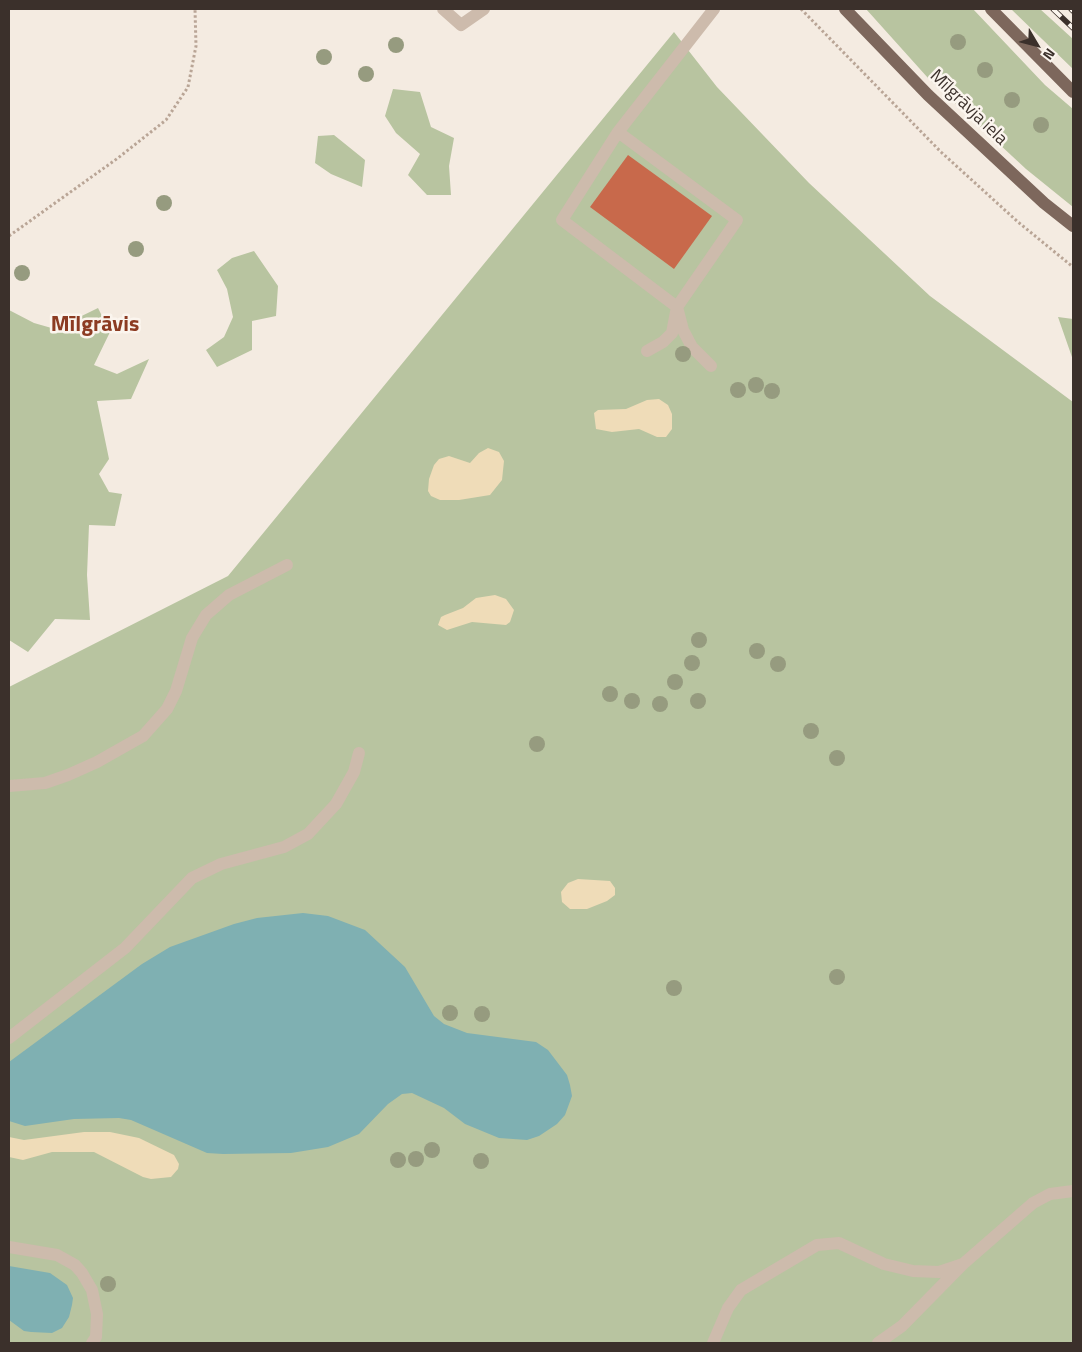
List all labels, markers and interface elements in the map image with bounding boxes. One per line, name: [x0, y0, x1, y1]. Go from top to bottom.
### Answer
north arrow: [1012, 20, 1062, 70]
text: N: [1038, 44, 1061, 65]
street label: Mīlgrāvja iela: [925, 66, 1011, 150]
district label: Mīlgrāvis: [51, 313, 139, 339]

